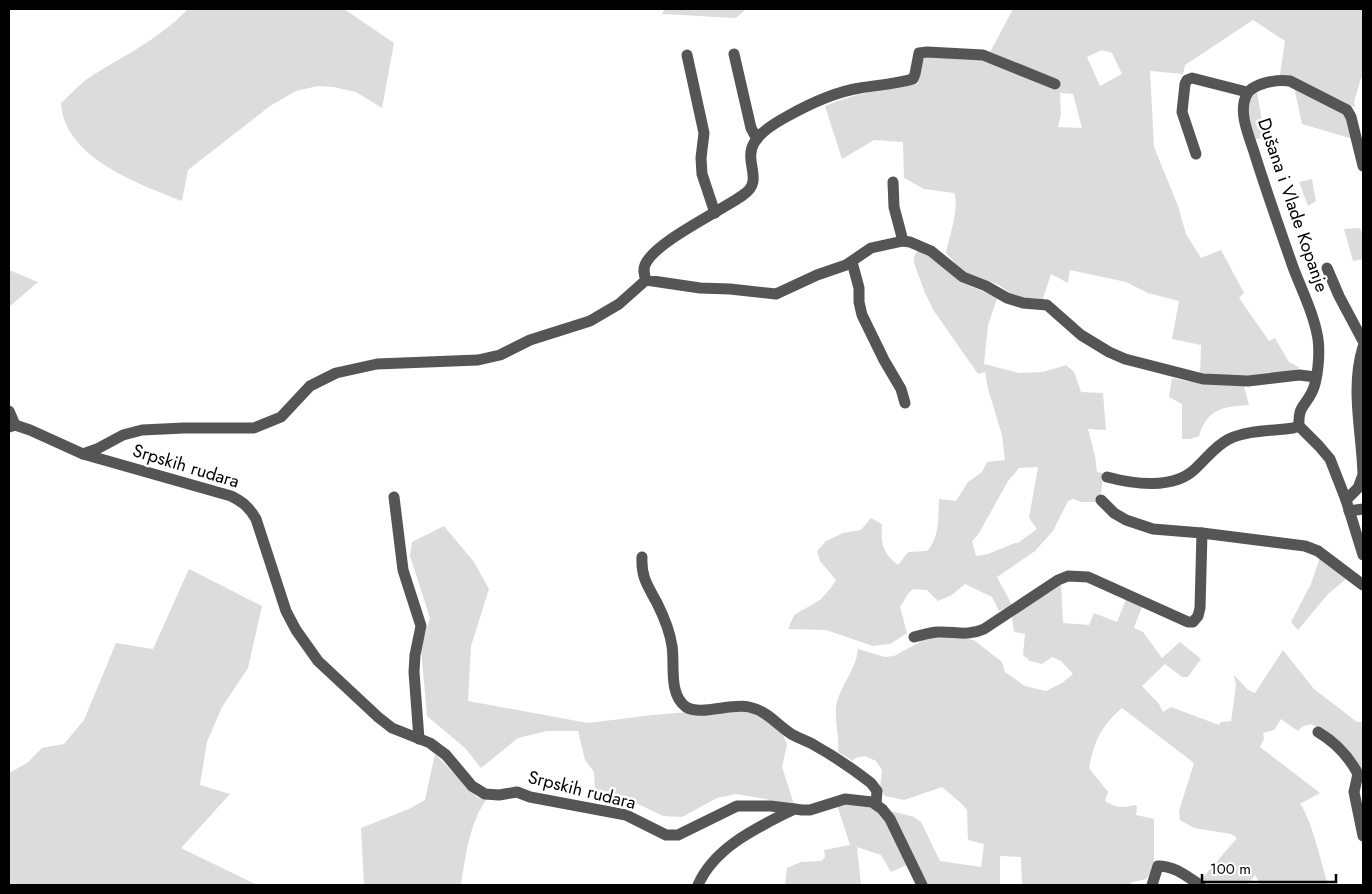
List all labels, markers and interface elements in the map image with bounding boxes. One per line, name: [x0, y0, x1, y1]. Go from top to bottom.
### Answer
street label: Dušana i Vlade Kopanje: [1251, 115, 1335, 295]
street label: Srpskih rudara: [129, 437, 243, 495]
street label: Srpskih rudara: [525, 764, 639, 816]
scale bar: [1202, 852, 1336, 884]
text: 100 m: [1210, 858, 1251, 880]

